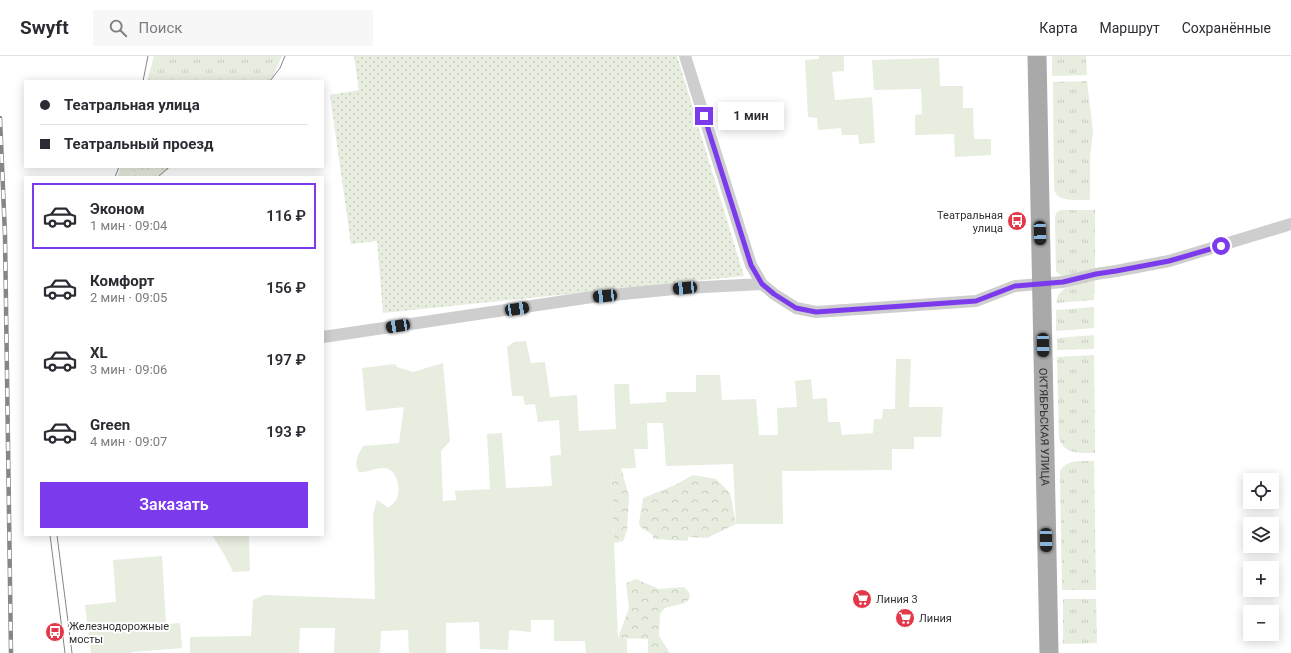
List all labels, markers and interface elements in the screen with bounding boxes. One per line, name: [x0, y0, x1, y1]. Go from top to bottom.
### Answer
search box: [93, 10, 373, 46]
text: Swyft: [20, 16, 69, 39]
icon: search: [107, 17, 129, 39]
text: Поиск: [139, 19, 182, 37]
text: Карта: [1039, 20, 1078, 36]
text: Маршрут: [1100, 20, 1160, 36]
text: Сохранённые: [1182, 20, 1271, 36]
text: Театральная улица: [64, 96, 200, 114]
callout: 1 мин: [718, 102, 784, 130]
route end: [695, 107, 713, 125]
text: 1 мин: [733, 108, 769, 123]
text: Театральный проезд: [64, 135, 213, 153]
icon: car: [42, 198, 78, 234]
text: Эконом: [90, 200, 145, 218]
text: 116 ₽: [266, 207, 306, 225]
place label: Театральная улица: [937, 209, 1003, 235]
bus stop icon: Театральная улица: [1006, 210, 1028, 232]
text: 1 мин · 09:04: [90, 218, 167, 233]
car: [1034, 221, 1046, 245]
route start: [1212, 237, 1230, 255]
icon: car: [42, 270, 78, 306]
text: Комфорт: [90, 272, 154, 290]
text: 156 ₽: [266, 279, 306, 297]
car: [672, 281, 698, 295]
car: [592, 289, 618, 303]
text: 2 мин · 09:05: [90, 290, 167, 305]
car: [504, 301, 530, 317]
car: [385, 318, 411, 334]
car: [1037, 333, 1049, 357]
icon: car: [42, 342, 78, 378]
text: XL: [90, 344, 108, 362]
text: 197 ₽: [266, 351, 306, 369]
text: 3 мин · 09:06: [90, 362, 167, 377]
street label: ОКТЯБРЬСКАЯ УЛИЦА: [1037, 368, 1052, 487]
icon: car: [42, 414, 78, 450]
text: Green: [90, 416, 130, 434]
text: 193 ₽: [266, 423, 306, 441]
text: 4 мин · 09:07: [90, 434, 167, 449]
map controls: [1243, 473, 1279, 641]
button: locate: [1243, 473, 1279, 509]
button: Заказать: [40, 482, 308, 528]
button: layers: [1243, 517, 1279, 553]
car: [1040, 528, 1052, 552]
button: +: [1243, 561, 1279, 597]
supermarket icon: Линия 3: [851, 588, 873, 610]
place label: Линия 3: [876, 593, 918, 606]
button: −: [1243, 605, 1279, 641]
supermarket icon: Линия: [894, 607, 916, 629]
place label: Линия: [919, 612, 952, 625]
place label: Железнодорожные мосты: [69, 620, 169, 646]
bus stop icon: Железнодорожные мосты: [44, 621, 66, 643]

